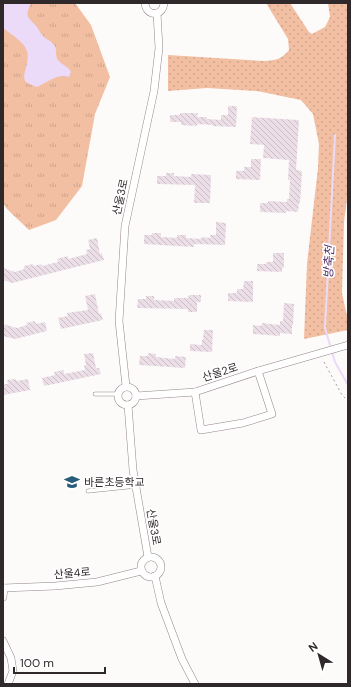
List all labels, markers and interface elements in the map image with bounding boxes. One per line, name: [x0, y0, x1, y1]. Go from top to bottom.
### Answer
street label: 산울3로: [109, 178, 131, 216]
water label: 방축천: [320, 243, 338, 279]
street label: 산울2로: [200, 360, 240, 384]
school or university icon: 바른초등학교: [63, 473, 81, 491]
place label: 바른초등학교: [84, 475, 145, 489]
street label: 산울3로: [144, 508, 164, 546]
street label: 산울4로: [53, 564, 91, 582]
north arrow: [299, 635, 339, 675]
text: N: [306, 639, 320, 655]
scale bar: [14, 649, 105, 675]
text: 100 m: [20, 655, 54, 671]

